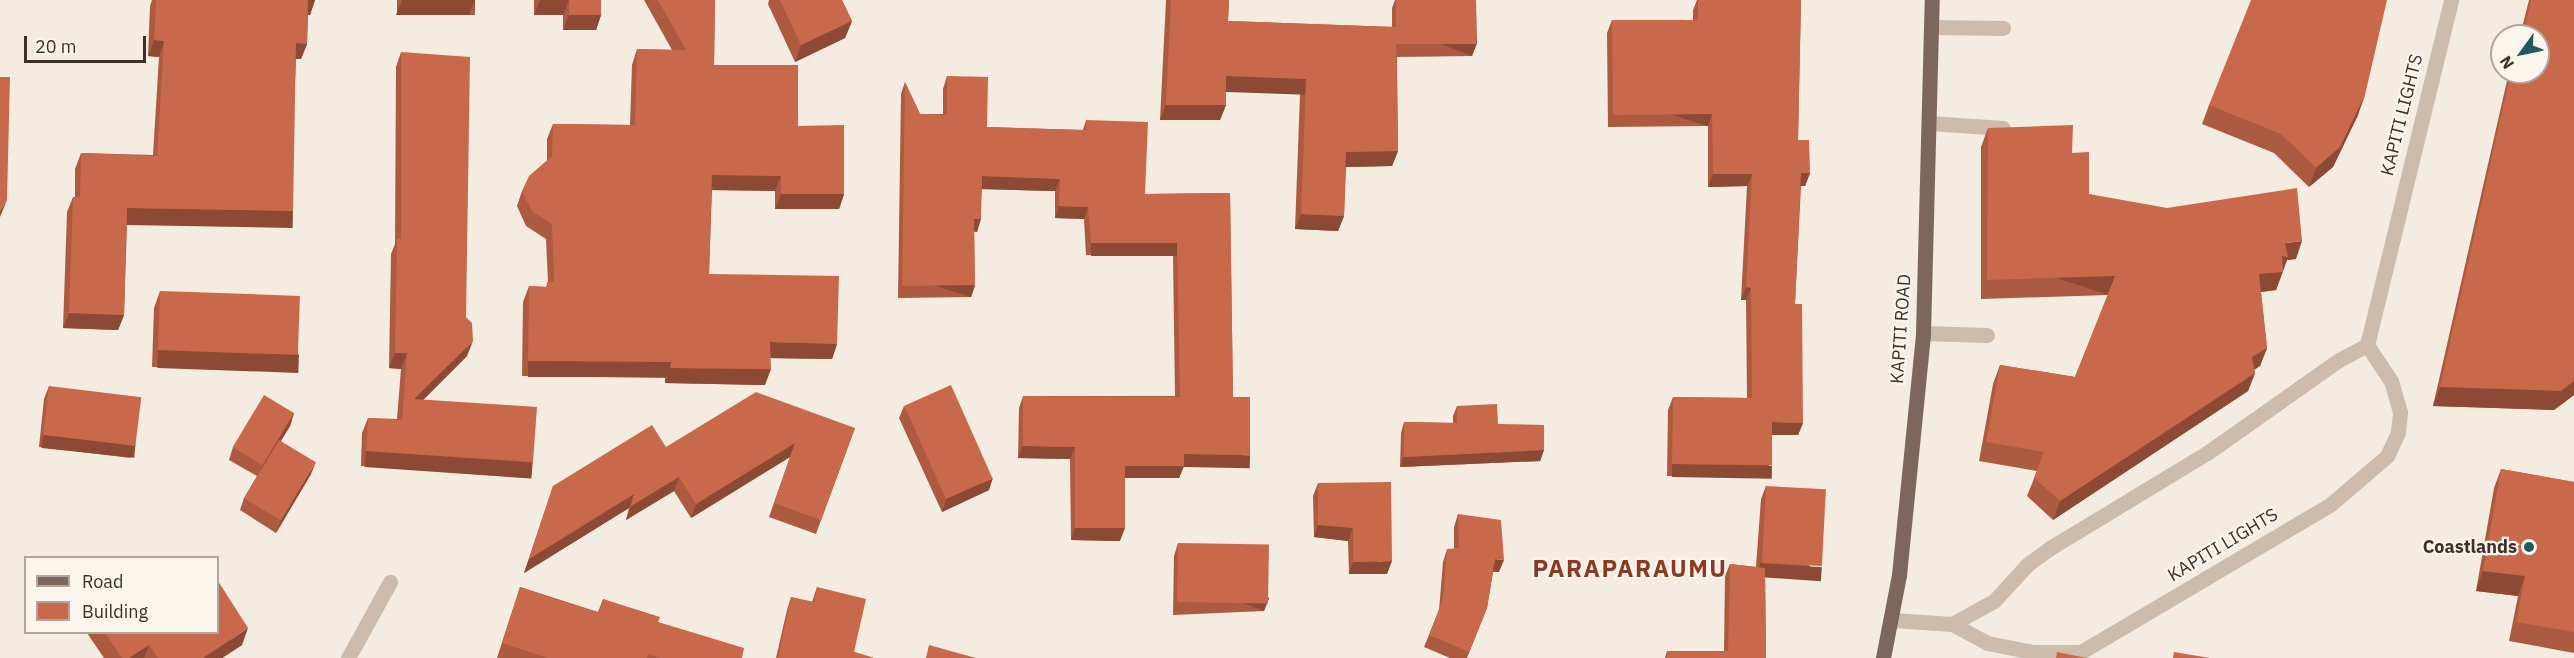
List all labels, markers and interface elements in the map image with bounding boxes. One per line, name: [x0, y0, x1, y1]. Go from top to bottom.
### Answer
scale bar: [27, 24, 148, 62]
north arrow: [2490, 24, 2550, 84]
text: 20 m: [35, 35, 77, 58]
street label: KAPITI LIGHTS: [2376, 52, 2428, 178]
text: N: [2495, 52, 2518, 73]
street label: KAPITI ROAD: [1886, 273, 1916, 385]
street label: KAPITI LIGHTS: [2164, 504, 2282, 586]
place label: Coastlands: [2423, 536, 2517, 558]
marker: Coastlands: [2522, 540, 2536, 554]
district label: PARAPARAUMU: [1533, 555, 1727, 583]
legend: [24, 556, 219, 634]
text: Road: [82, 570, 123, 593]
text: Building: [82, 600, 148, 623]

